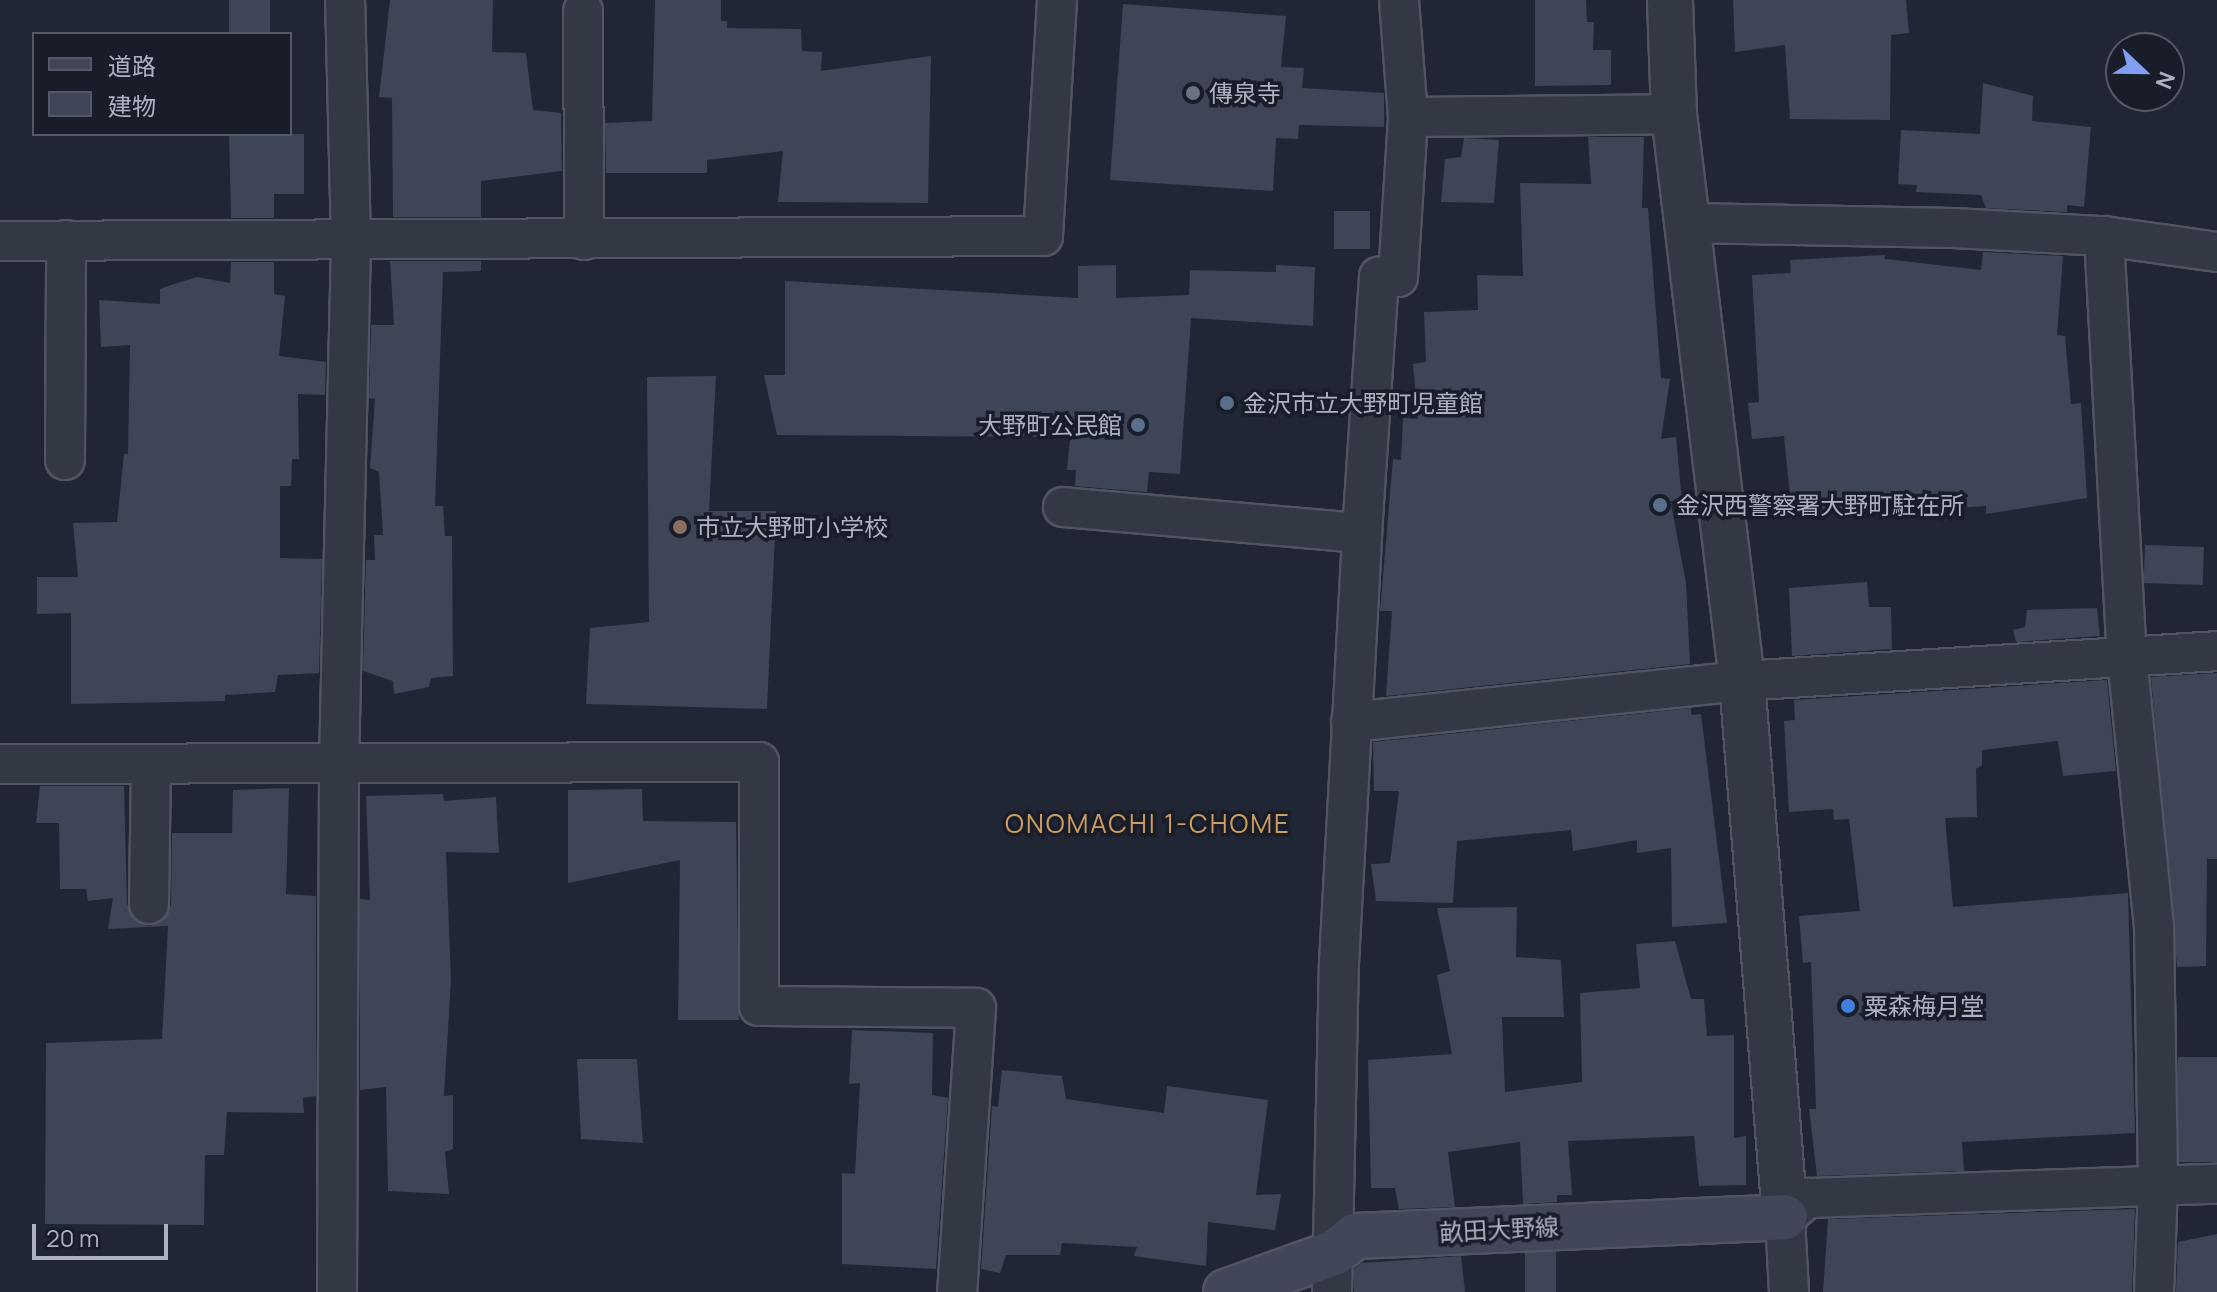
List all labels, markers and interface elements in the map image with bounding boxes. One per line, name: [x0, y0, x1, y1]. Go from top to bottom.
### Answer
legend: [32, 32, 292, 136]
north arrow: [2105, 32, 2185, 112]
text: 道路: [108, 49, 156, 82]
text: N: [2149, 67, 2182, 93]
place label: 傳泉寺: [1209, 79, 1281, 107]
marker: 傳泉寺: [1184, 84, 1202, 102]
text: 建物: [108, 89, 156, 122]
place label: 金沢市立大野町児童館: [1243, 389, 1483, 417]
marker: 金沢市立大野町児童館: [1218, 394, 1236, 412]
place label: 大野町公民館: [978, 411, 1122, 439]
marker: 大野町公民館: [1129, 416, 1147, 434]
place label: 金沢西警察署大野町駐在所: [1676, 491, 1964, 519]
marker: 金沢西警察署大野町駐在所: [1651, 496, 1669, 514]
place label: 市立大野町小学校: [696, 513, 888, 541]
marker: 市立大野町小学校: [671, 518, 689, 536]
district label: ONOMACHI 1-CHOME: [1005, 808, 1291, 840]
place label: 粟森梅月堂: [1864, 992, 1984, 1020]
marker: 粟森梅月堂: [1839, 997, 1857, 1015]
scale bar: [36, 1208, 172, 1258]
street label: 畝田大野線: [1438, 1211, 1560, 1247]
text: 20 m: [46, 1221, 99, 1254]

